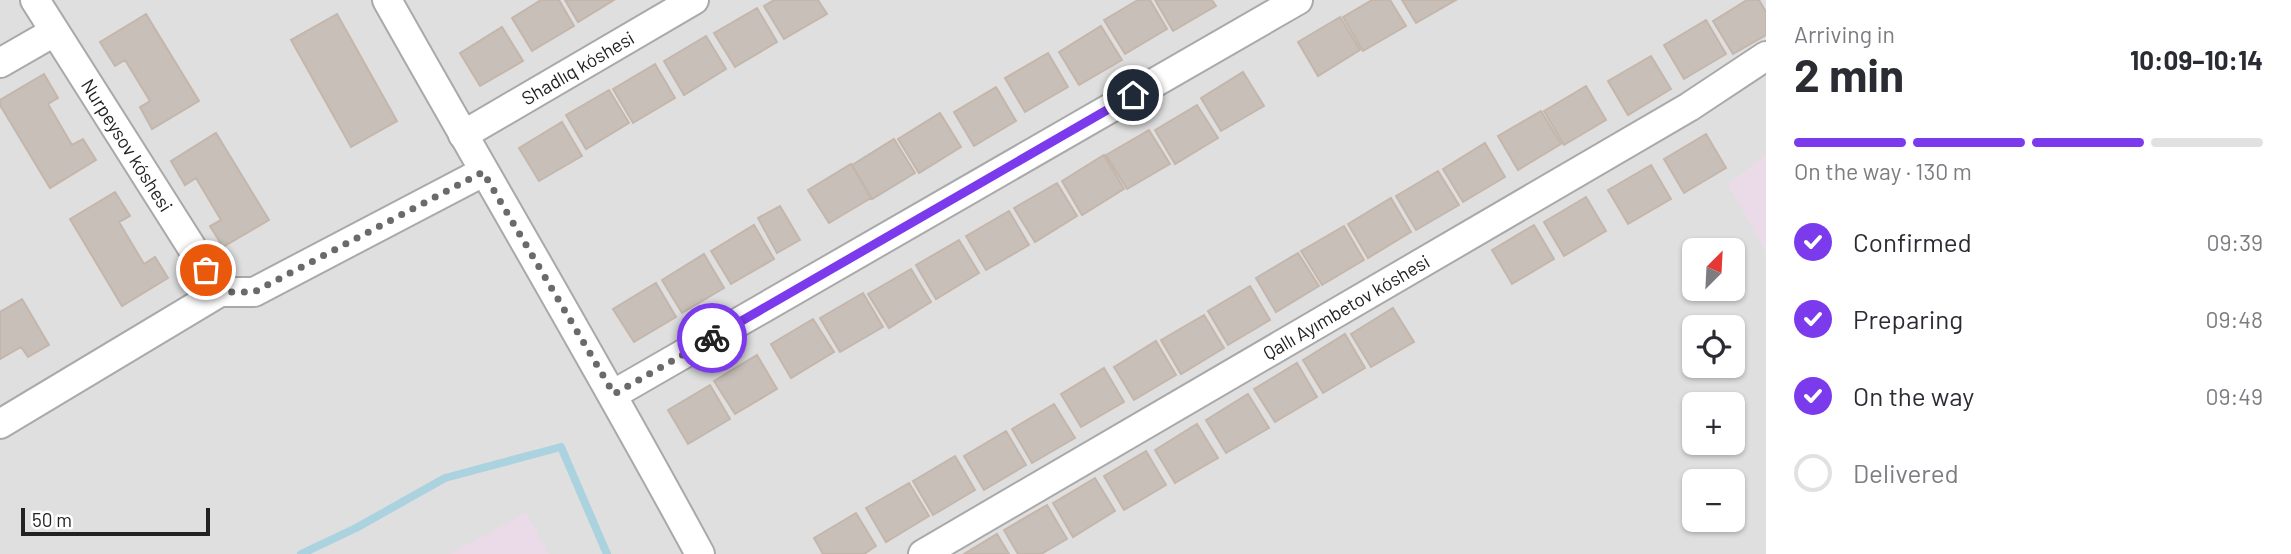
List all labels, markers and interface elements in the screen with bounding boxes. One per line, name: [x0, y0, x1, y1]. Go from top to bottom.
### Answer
text: Arriving in: [1794, 20, 1895, 48]
street label: Shadlıq kóshesi: [517, 26, 638, 109]
text: 10:09–10:14: [2130, 44, 2263, 75]
text: 2 min: [1794, 46, 1904, 101]
pin: [1103, 65, 1163, 125]
street label: Nurpeysov kóshesi: [77, 74, 178, 216]
icon: home: [1114, 76, 1152, 114]
text: On the way · 130 m: [1794, 157, 1972, 185]
icon: check: [1794, 223, 1832, 261]
text: Confirmed: [1853, 226, 1972, 257]
text: 09:39: [2206, 228, 2263, 256]
north arrow: [1682, 238, 1745, 301]
map controls: [1682, 238, 1745, 532]
pin: [176, 240, 236, 300]
street label: Qallı Ayımbetov kóshesi: [1259, 249, 1433, 364]
icon: bag: [187, 251, 225, 289]
icon: check: [1794, 300, 1832, 338]
courier: [677, 303, 747, 373]
text: Preparing: [1853, 303, 1963, 334]
text: 09:48: [2206, 305, 2263, 333]
button: locate: [1682, 315, 1745, 378]
icon: bike: [693, 319, 731, 357]
icon: check: [1794, 377, 1832, 415]
text: On the way: [1853, 380, 1974, 411]
text: 09:49: [2206, 382, 2263, 410]
button: +: [1682, 392, 1745, 455]
text: Delivered: [1853, 457, 1959, 488]
button: −: [1682, 469, 1745, 532]
scale bar: [21, 505, 210, 537]
text: 50 m: [32, 508, 72, 531]

